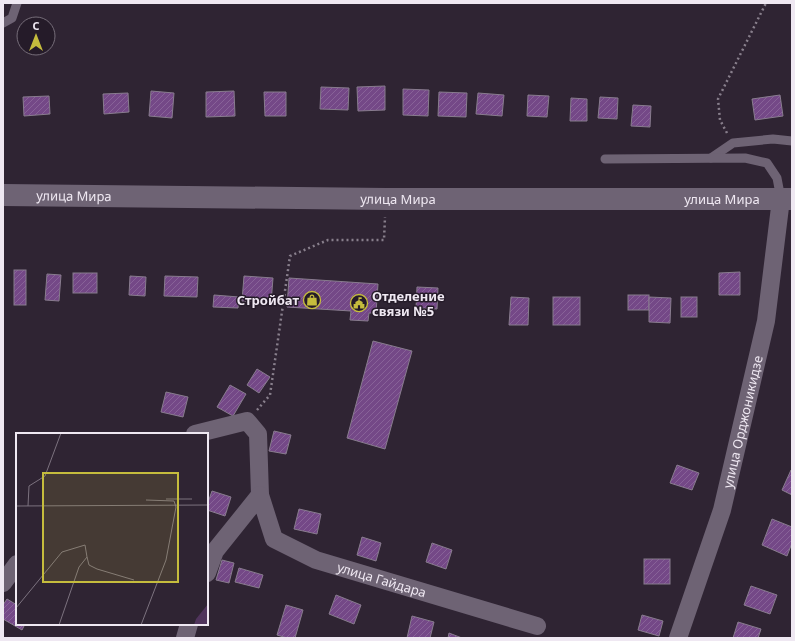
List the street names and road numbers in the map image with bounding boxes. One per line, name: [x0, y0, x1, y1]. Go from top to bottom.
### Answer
street label: улица Мира: [36, 186, 112, 205]
street label: улица Мира: [360, 190, 436, 208]
street label: улица Мира: [684, 190, 760, 208]
street label: улица Орджоникидзе: [718, 354, 767, 490]
street label: улица Гайдара: [335, 558, 428, 601]

